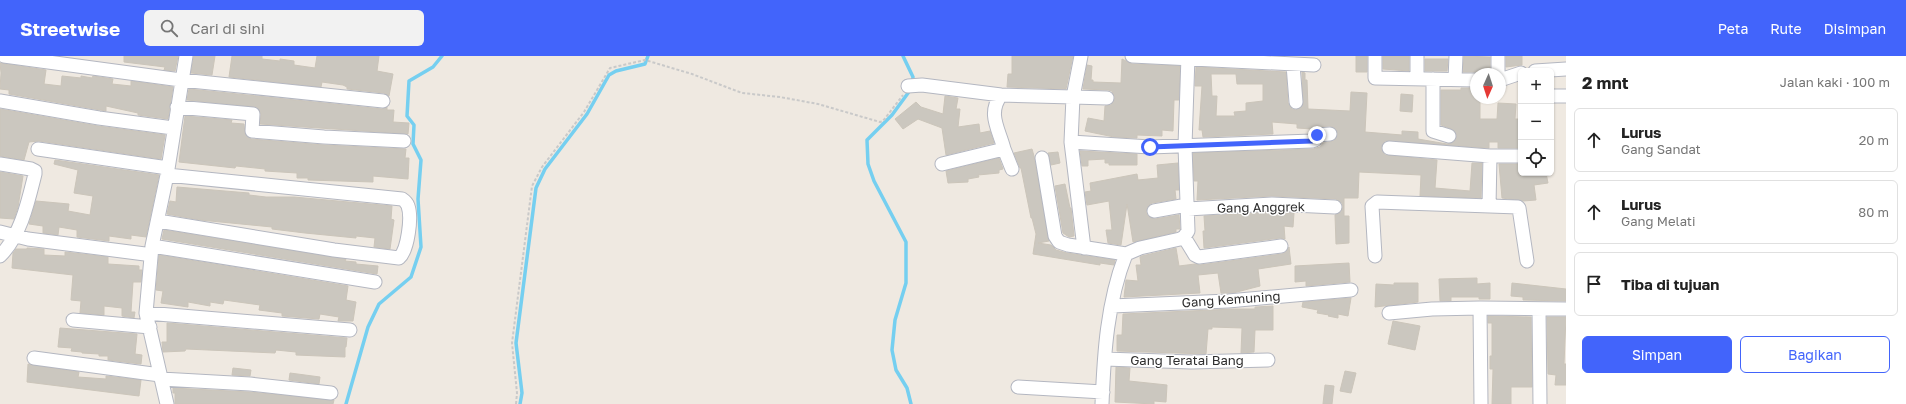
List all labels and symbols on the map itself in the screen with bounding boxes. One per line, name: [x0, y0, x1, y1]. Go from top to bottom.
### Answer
north arrow: [1470, 68, 1506, 104]
route end: [1308, 126, 1326, 144]
route start: [1141, 138, 1159, 156]
street label: Gang Anggrek: [1217, 198, 1306, 216]
street label: Gang Kemuning: [1181, 288, 1281, 310]
street label: Gang Teratai Bang: [1130, 352, 1244, 368]

